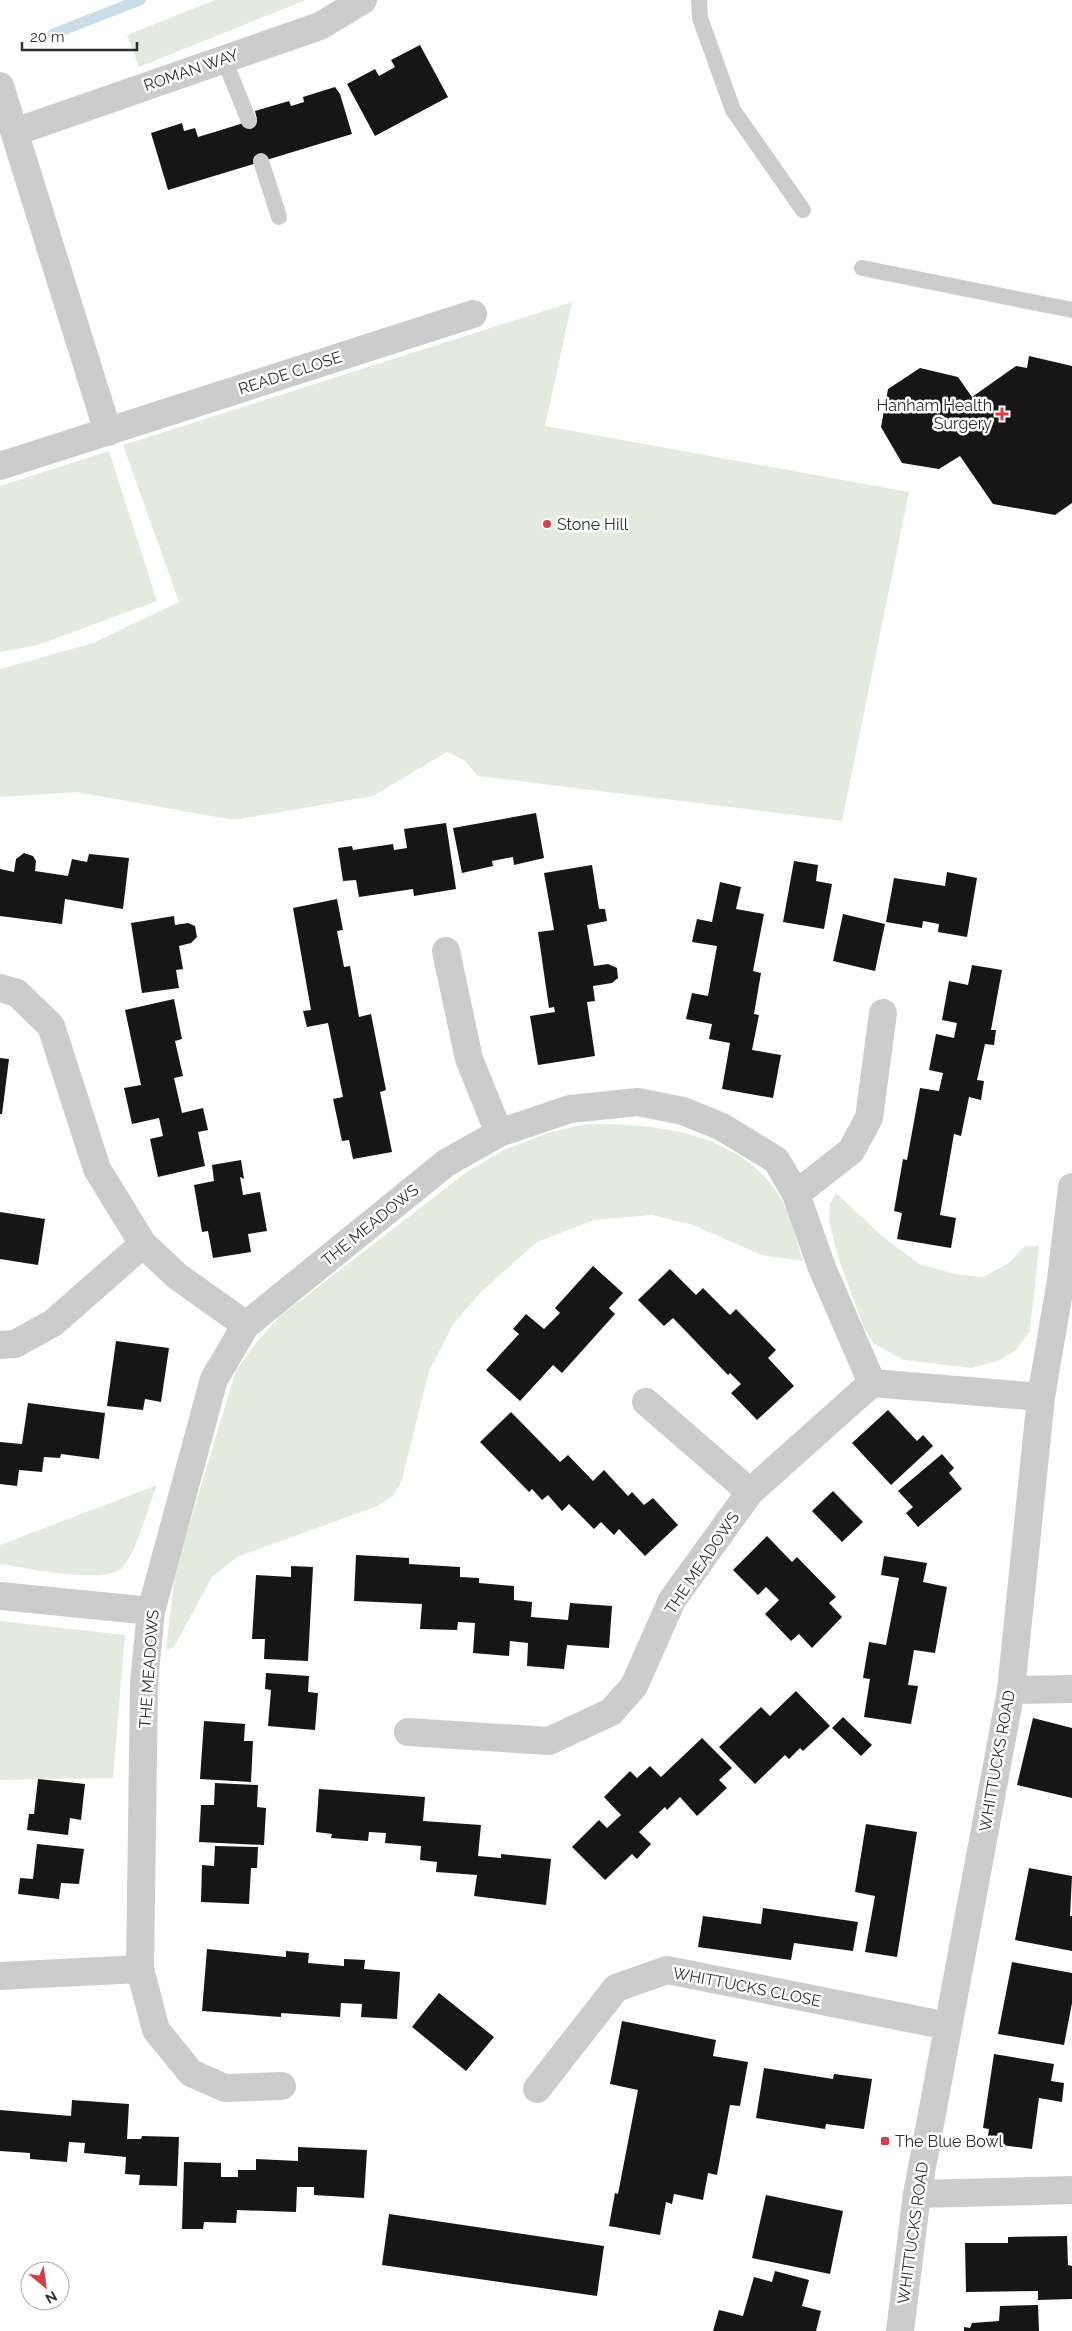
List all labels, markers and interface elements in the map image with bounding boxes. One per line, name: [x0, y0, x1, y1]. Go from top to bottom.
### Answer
scale bar: [22, 20, 138, 52]
text: 20 m: [30, 28, 65, 46]
street label: ROMAN WAY: [141, 45, 241, 95]
street label: READE CLOSE: [236, 347, 344, 399]
place label: Hanham Health Surgery: [877, 396, 992, 433]
marker: Hanham Health Surgery: [996, 408, 1008, 420]
place label: Stone Hill: [557, 515, 629, 534]
marker: Stone Hill: [541, 518, 553, 530]
street label: THE MEADOWS: [318, 1180, 423, 1270]
street label: THE MEADOWS: [661, 1508, 743, 1618]
street label: THE MEADOWS: [135, 1609, 163, 1729]
street label: WHITTUCKS ROAD: [975, 1689, 1019, 1833]
street label: WHITTUCKS CLOSE: [671, 1963, 823, 2011]
place label: The Blue Bowl: [895, 2132, 1003, 2151]
marker: The Blue Bowl: [879, 2135, 891, 2147]
street label: WHITTUCKS ROAD: [894, 2161, 932, 2305]
north arrow: [20, 2261, 70, 2311]
text: N: [43, 2288, 60, 2307]

